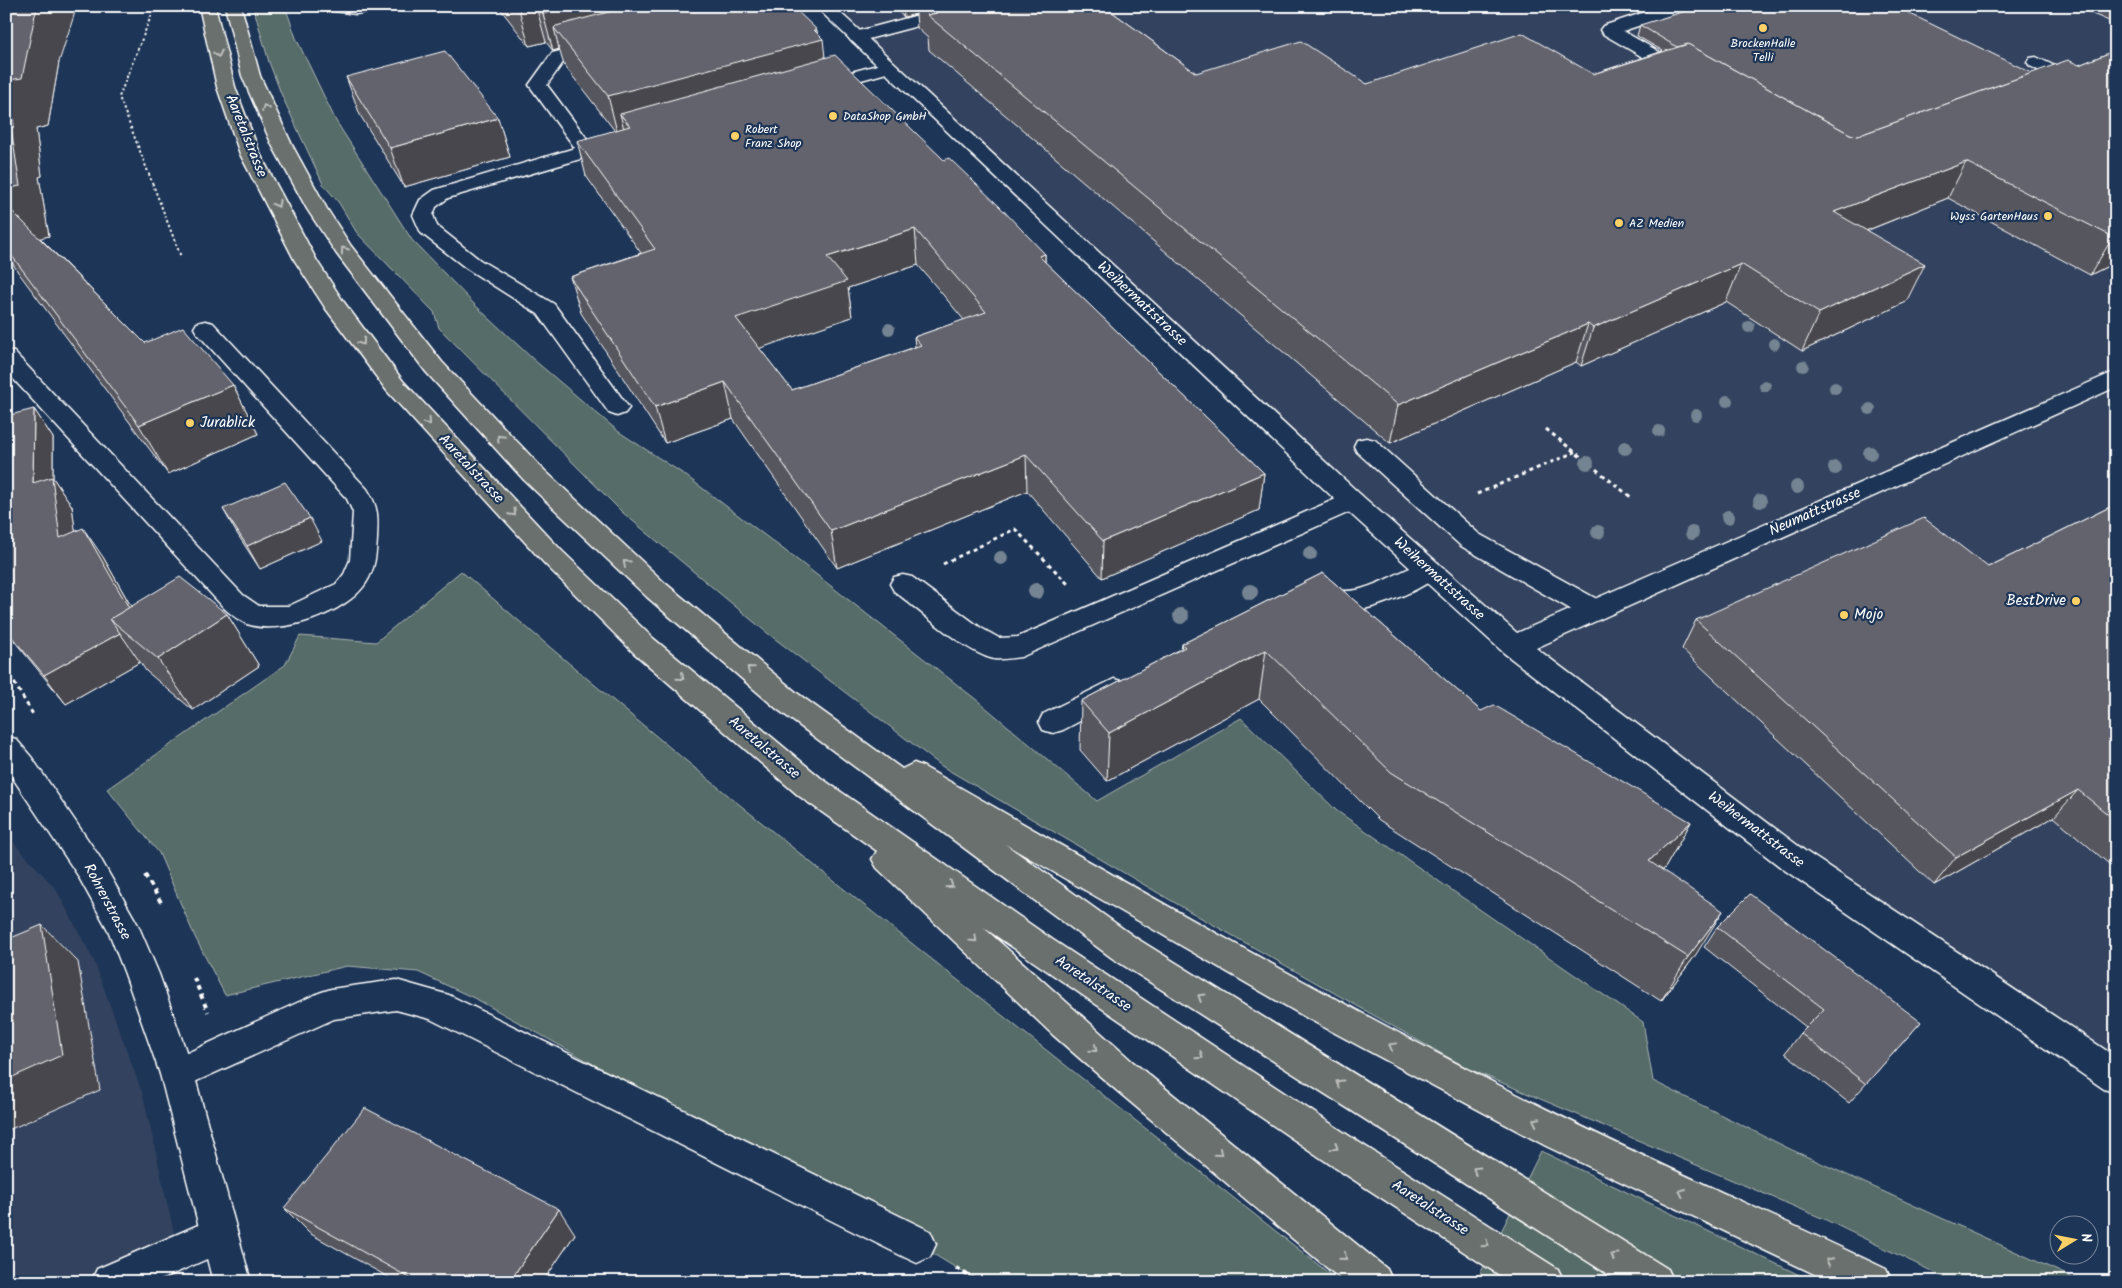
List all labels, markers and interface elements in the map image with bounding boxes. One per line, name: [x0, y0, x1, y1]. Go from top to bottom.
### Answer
marker: BrockenHalle Telli: [1757, 22, 1769, 34]
place label: BrockenHalle Telli: [1731, 34, 1796, 67]
one-way arrow: [212, 49, 222, 57]
street label: Aaretalstrasse: [218, 91, 274, 182]
one-way arrow: [261, 104, 272, 113]
place label: DataShop GmbH: [843, 107, 927, 126]
marker: DataShop GmbH: [827, 110, 839, 122]
place label: Robert Franz Shop: [745, 120, 802, 153]
marker: Robert Franz Shop: [729, 130, 741, 142]
one-way arrow: [270, 199, 280, 208]
place label: Wyss GartenHaus: [1950, 207, 2038, 226]
marker: Wyss GartenHaus: [2042, 210, 2054, 222]
place label: AZ Medien: [1629, 214, 1684, 233]
marker: AZ Medien: [1613, 217, 1625, 229]
one-way arrow: [341, 246, 350, 255]
street label: Weihermattstrasse: [1091, 256, 1193, 353]
one-way arrow: [357, 336, 365, 345]
place label: Jurablick: [200, 411, 256, 435]
one-way arrow: [422, 416, 431, 425]
marker: Jurablick: [184, 417, 196, 429]
street label: Aaretalstrasse: [432, 429, 510, 510]
one-way arrow: [497, 435, 506, 444]
street label: Neumattstrasse: [1765, 481, 1865, 543]
one-way arrow: [507, 508, 516, 517]
street label: Weihermattstrasse: [1388, 531, 1490, 627]
one-way arrow: [623, 560, 632, 569]
place label: BestDrive: [2006, 589, 2066, 613]
marker: BestDrive: [2070, 595, 2082, 607]
place label: Mojo: [1854, 603, 1883, 627]
marker: Mojo: [1838, 609, 1850, 621]
one-way arrow: [746, 666, 755, 675]
one-way arrow: [675, 671, 684, 680]
street label: Aaretalstrasse: [723, 710, 806, 786]
street label: Weihermattstrasse: [1702, 785, 1810, 875]
street label: Rohrerstrasse: [77, 859, 137, 945]
one-way arrow: [944, 880, 953, 888]
one-way arrow: [969, 933, 978, 942]
street label: Aaretalstrasse: [1050, 949, 1136, 1019]
one-way arrow: [1197, 993, 1206, 1003]
one-way arrow: [1388, 1042, 1397, 1052]
one-way arrow: [1088, 1043, 1097, 1052]
one-way arrow: [1194, 1050, 1204, 1059]
one-way arrow: [1335, 1080, 1344, 1090]
one-way arrow: [1532, 1117, 1541, 1128]
one-way arrow: [1330, 1140, 1339, 1150]
one-way arrow: [1213, 1148, 1222, 1157]
one-way arrow: [1473, 1166, 1482, 1176]
street label: Aaretalstrasse: [1387, 1174, 1474, 1242]
one-way arrow: [1678, 1188, 1687, 1199]
north arrow: [2050, 1216, 2100, 1266]
text: N: [2074, 1232, 2097, 1244]
one-way arrow: [1481, 1238, 1490, 1247]
one-way arrow: [1338, 1251, 1347, 1260]
one-way arrow: [1610, 1252, 1619, 1262]
one-way arrow: [1826, 1257, 1835, 1267]

